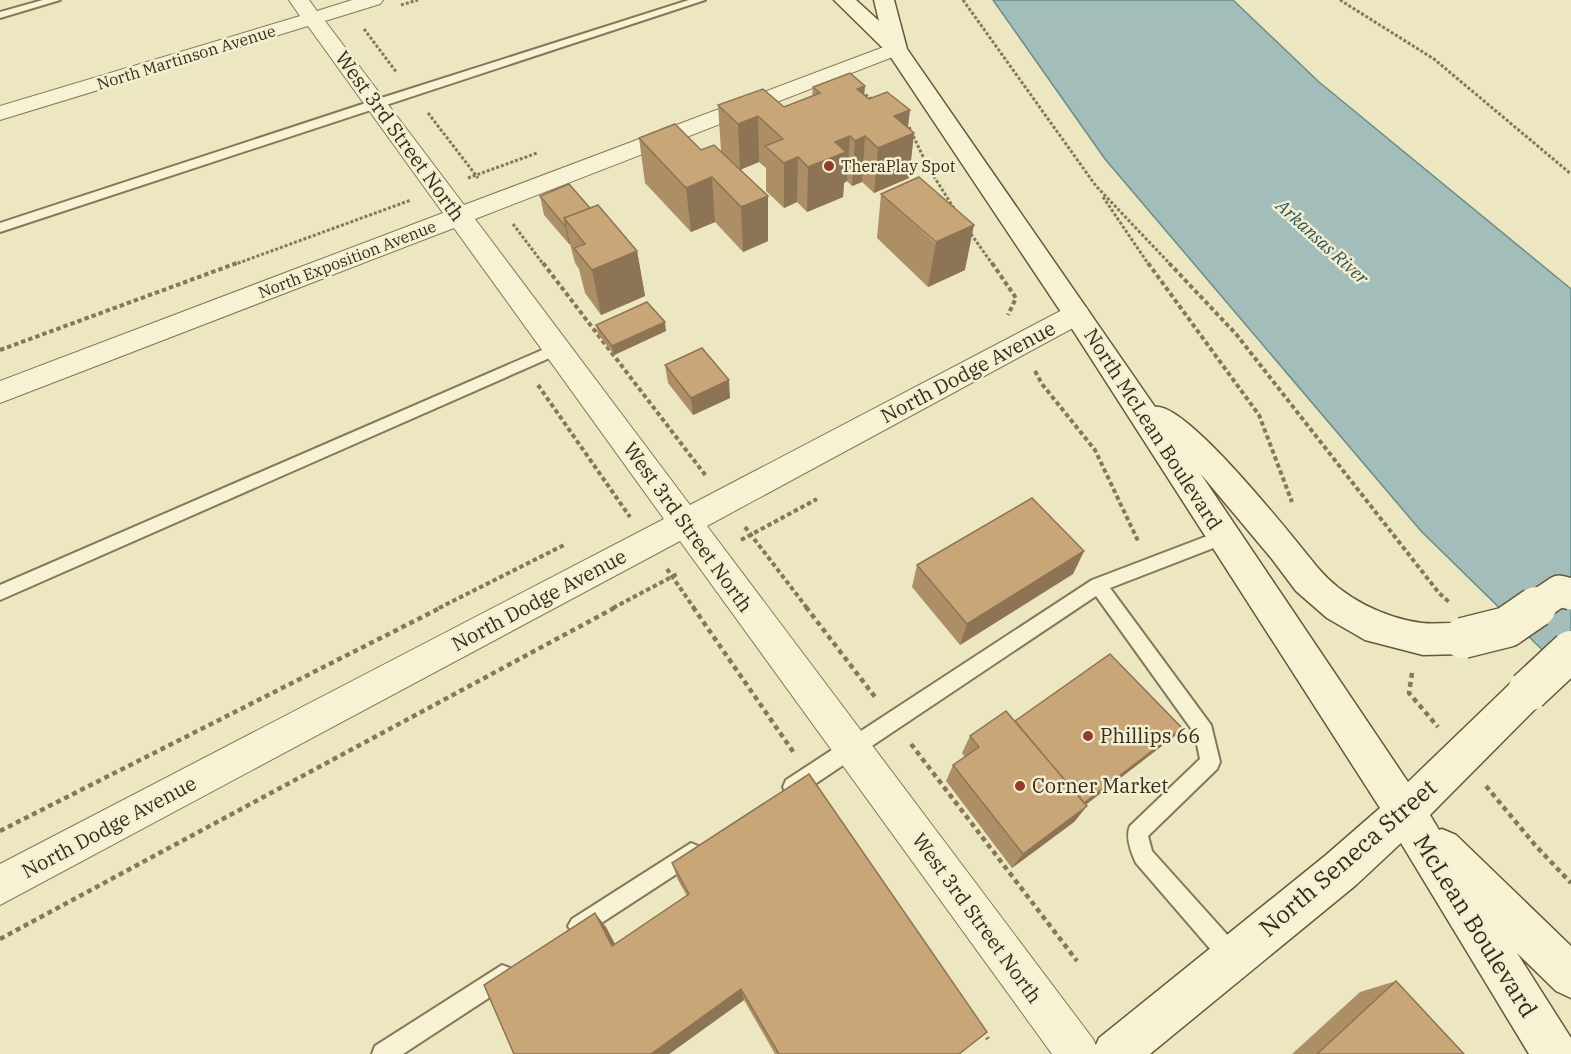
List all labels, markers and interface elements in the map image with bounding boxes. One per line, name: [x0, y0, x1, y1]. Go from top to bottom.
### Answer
street label: North Martinson Avenue: [94, 20, 278, 94]
street label: West 3rd Street North: [329, 45, 471, 226]
place label: TheraPlay Spot: [841, 156, 956, 176]
marker: TheraPlay Spot: [822, 159, 836, 173]
water label: Arkansas River: [1271, 193, 1374, 290]
street label: North Exposition Avenue: [255, 216, 439, 302]
street label: North Dodge Avenue: [876, 314, 1060, 429]
street label: North McLean Boulevard: [1078, 323, 1229, 535]
street label: West 3rd Street North: [617, 436, 759, 617]
street label: North Dodge Avenue: [447, 542, 631, 657]
place label: Phillips 66: [1100, 722, 1200, 749]
marker: Phillips 66: [1081, 729, 1095, 743]
street label: North Dodge Avenue: [17, 769, 201, 884]
street label: North Seneca Street: [1252, 771, 1443, 943]
place label: Corner Market: [1032, 772, 1168, 799]
marker: Corner Market: [1013, 779, 1027, 793]
street label: West 3rd Street North: [906, 827, 1048, 1008]
street label: McLean Boulevard: [1407, 828, 1545, 1023]

